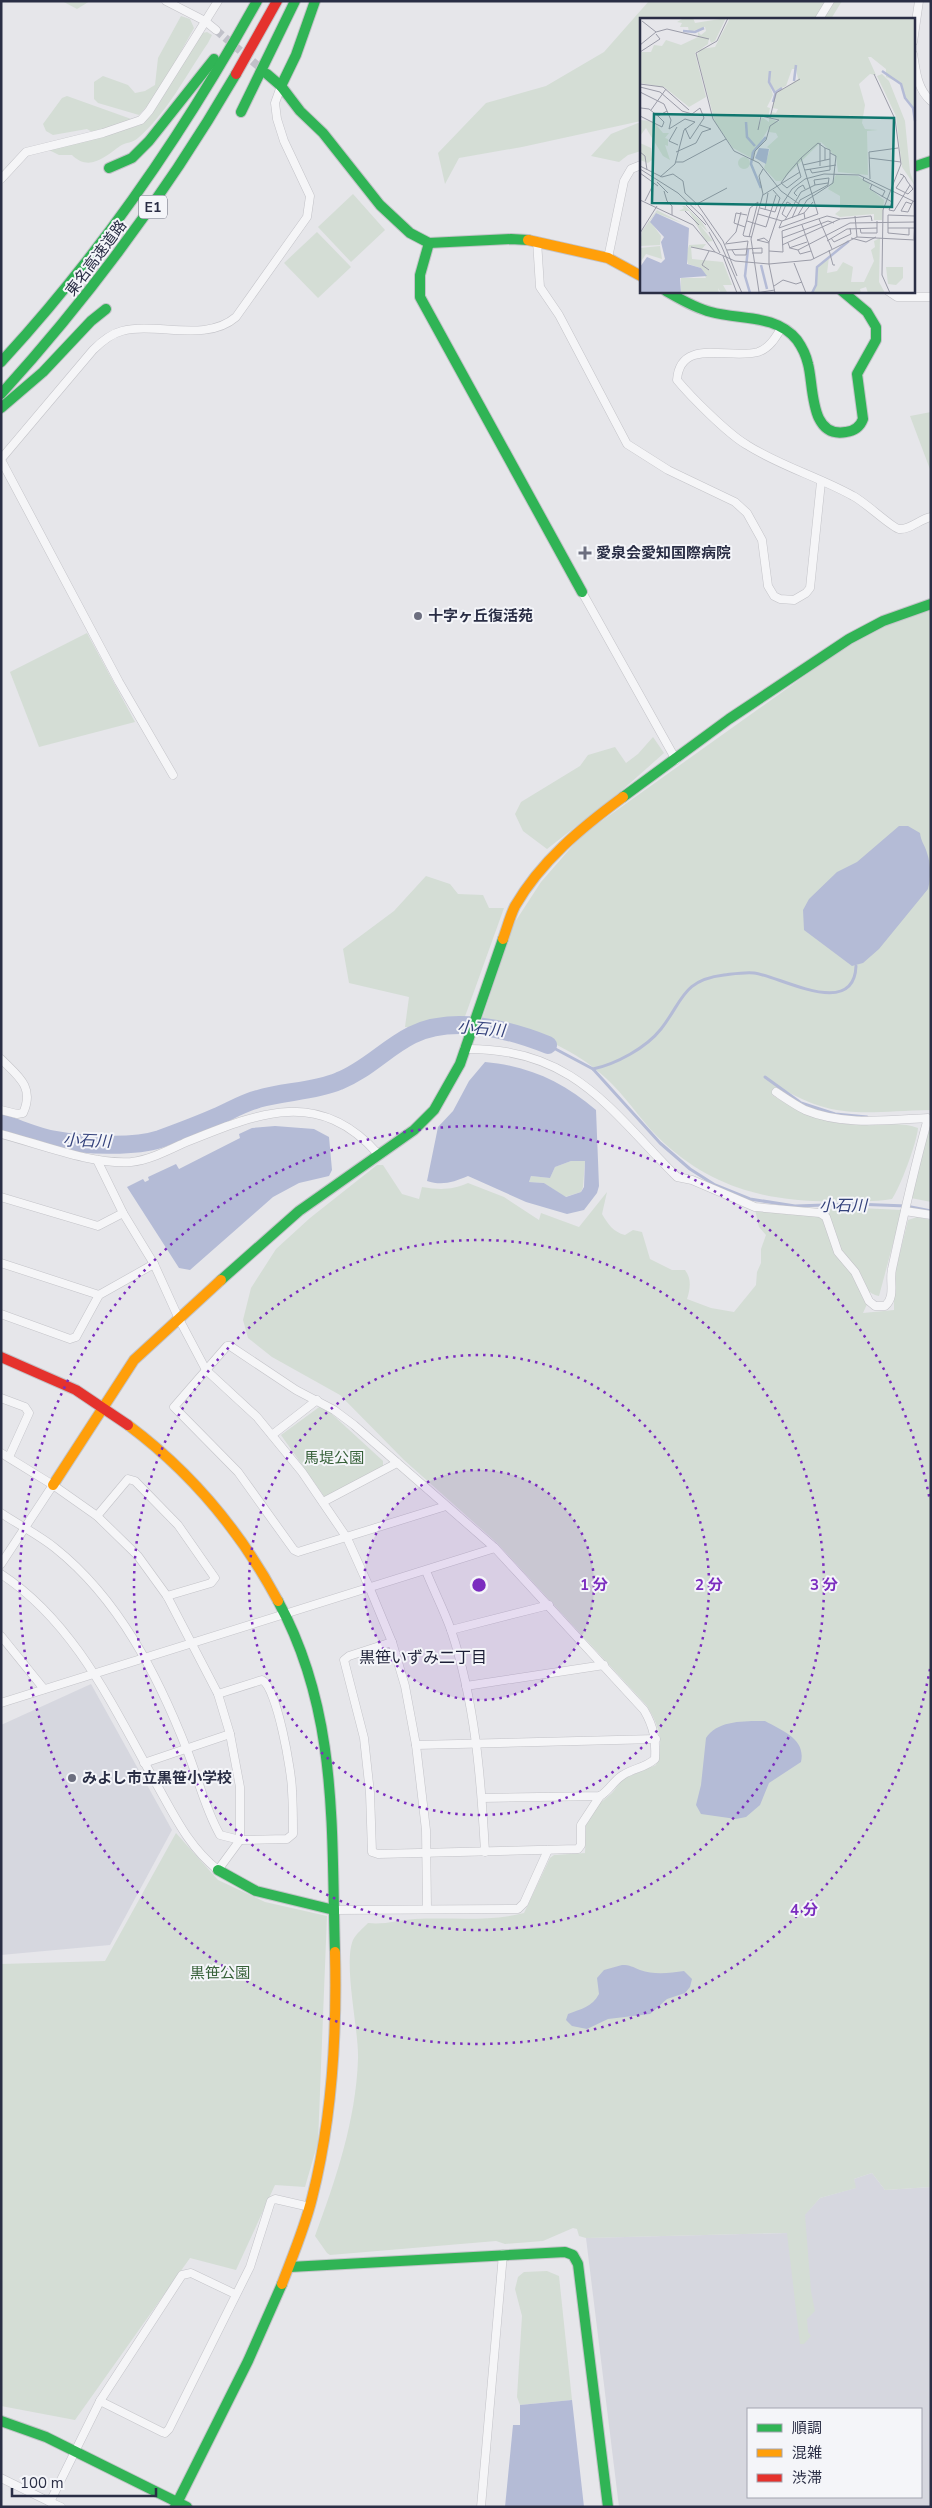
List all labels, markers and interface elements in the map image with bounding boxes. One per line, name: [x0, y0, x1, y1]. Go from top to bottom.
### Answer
inset map: [640, 18, 914, 292]
road number: E1: [139, 196, 167, 218]
street label: 東名高速道路: [61, 216, 131, 300]
place label: 愛泉会愛知国際病院: [596, 543, 731, 563]
marker: 愛泉会愛知国際病院: [578, 546, 592, 560]
place label: 十字ヶ丘復活苑: [428, 606, 533, 626]
marker: 十字ヶ丘復活苑: [412, 610, 424, 622]
water label: 小石川: [456, 1016, 508, 1042]
water label: 小石川: [63, 1129, 113, 1153]
water label: 小石川: [819, 1195, 869, 1217]
park label: 馬堤公園: [304, 1448, 364, 1468]
text: 1 分: [580, 1575, 608, 1595]
text: 2 分: [695, 1575, 723, 1595]
text: 3 分: [810, 1575, 838, 1595]
centre of rings: [470, 1576, 488, 1594]
district label: 黒笹いずみ二丁目: [359, 1647, 487, 1669]
place label: みよし市立黒笹小学校: [82, 1768, 232, 1788]
marker: みよし市立黒笹小学校: [66, 1772, 78, 1784]
text: 4 分: [790, 1900, 818, 1920]
park label: 黒笹公園: [190, 1963, 250, 1983]
legend: [747, 2408, 922, 2498]
text: 順調: [792, 2418, 822, 2438]
text: 混雑: [792, 2443, 822, 2463]
scale bar: [12, 2466, 156, 2498]
text: 渋滞: [792, 2468, 822, 2488]
text: 100 m: [20, 2473, 64, 2493]

